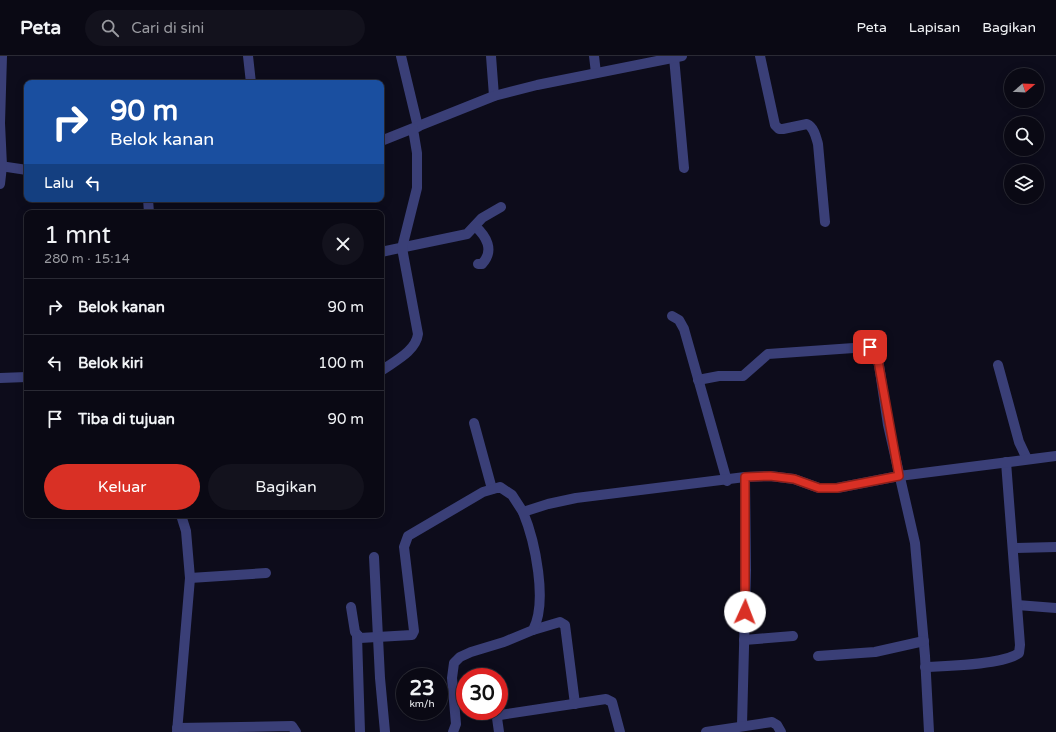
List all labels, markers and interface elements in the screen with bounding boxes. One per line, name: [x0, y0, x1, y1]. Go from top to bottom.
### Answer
search box: [85, 10, 365, 46]
text: Peta: [20, 17, 61, 39]
icon: search: [99, 17, 121, 39]
text: Cari di sini: [131, 19, 204, 37]
text: Peta: [856, 19, 887, 36]
text: Lapisan: [909, 19, 960, 36]
text: Bagikan: [982, 19, 1036, 36]
north arrow: [1004, 68, 1044, 108]
map controls: [1004, 68, 1044, 204]
text: 90 m: [110, 94, 178, 128]
icon: right: [44, 96, 96, 148]
button: search: [1004, 116, 1044, 156]
text: Belok kanan: [110, 128, 214, 150]
button: layers: [1004, 164, 1044, 204]
icon: left: [82, 172, 104, 194]
text: Lalu: [44, 174, 74, 192]
text: 1 mnt: [44, 221, 111, 250]
button: close: [322, 223, 364, 265]
text: 280 m · 15:14: [44, 251, 130, 267]
icon: right: [44, 296, 66, 318]
text: Belok kanan: [78, 298, 165, 316]
text: 90 m: [327, 298, 364, 316]
pin: [853, 330, 887, 364]
icon: arrive: [859, 336, 881, 358]
icon: left: [44, 352, 66, 374]
text: Belok kiri: [78, 354, 143, 372]
text: 100 m: [318, 354, 364, 372]
icon: arrive: [44, 408, 66, 430]
text: Tiba di tujuan: [78, 410, 175, 428]
text: 90 m: [327, 410, 364, 428]
button: Keluar: [44, 464, 200, 510]
button: Bagikan: [208, 464, 364, 510]
position arrow: [724, 591, 766, 633]
speed limit sign: 30: [456, 668, 508, 720]
text: 23: [409, 677, 435, 701]
text: km/h: [409, 698, 435, 710]

